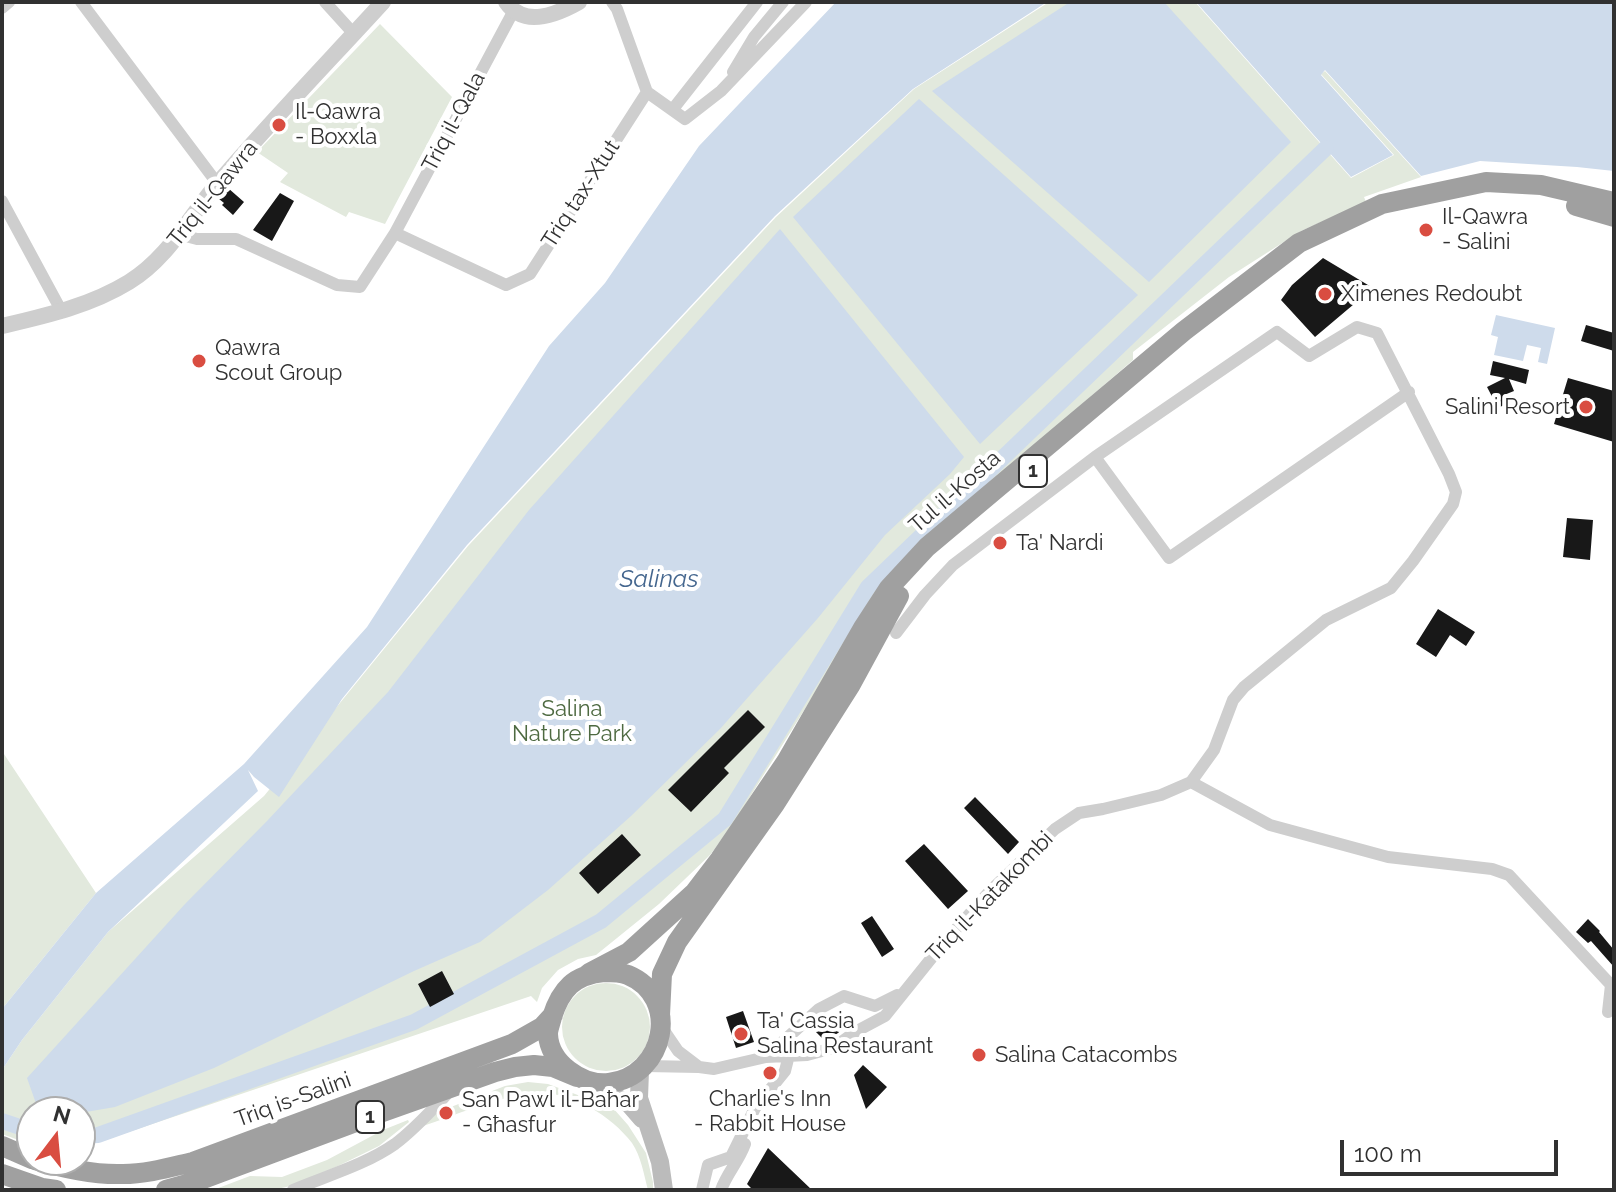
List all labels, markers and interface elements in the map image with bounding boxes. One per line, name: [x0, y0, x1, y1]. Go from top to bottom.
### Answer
street label: Triq il-Qala: [417, 68, 491, 176]
place label: Il-Qawra - Boxxla: [295, 99, 381, 150]
marker: Il-Qawra - Boxxla: [270, 116, 288, 134]
street label: Triq tax-Xtut: [536, 135, 626, 253]
street label: Triq il-Qawra: [162, 136, 264, 252]
place label: Il-Qawra - Salini: [1442, 204, 1528, 256]
marker: Il-Qawra - Salini: [1417, 221, 1435, 239]
place label: Ximenes Redoubt: [1341, 281, 1522, 307]
marker: Ximenes Redoubt: [1316, 285, 1334, 303]
place label: Qawra Scout Group: [215, 335, 342, 386]
marker: Qawra Scout Group: [190, 352, 208, 370]
place label: Salini Resort: [1445, 394, 1570, 420]
marker: Salini Resort: [1577, 398, 1595, 416]
street label: Tul il-Kosta: [904, 445, 1006, 539]
road number: 1: [1019, 455, 1047, 487]
place label: Ta' Nardi: [1016, 530, 1103, 556]
marker: Ta' Nardi: [991, 534, 1009, 552]
water label: Salinas: [620, 566, 698, 594]
park label: Salina Nature Park: [512, 696, 632, 748]
street label: Triq il-Katakombi: [921, 826, 1059, 968]
place label: Ta' Cassia Salina Restaurant: [757, 1008, 933, 1060]
marker: Ta' Cassia Salina Restaurant: [732, 1025, 750, 1043]
place label: Salina Catacombs: [995, 1042, 1177, 1068]
marker: Salina Catacombs: [970, 1046, 988, 1064]
marker: Charlie's Inn - Rabbit House: [761, 1064, 779, 1082]
street label: Triq is-Salini: [231, 1067, 355, 1133]
place label: Charlie's Inn - Rabbit House: [694, 1086, 846, 1138]
place label: San Pawl il-Baħar - Għasfur: [462, 1087, 639, 1138]
north arrow: [16, 1096, 96, 1176]
text: N: [50, 1100, 74, 1130]
road number: 1: [356, 1101, 384, 1133]
marker: San Pawl il-Baħar - Għasfur: [437, 1104, 455, 1122]
scale bar: [1344, 1124, 1562, 1174]
text: 100 m: [1354, 1139, 1422, 1168]

